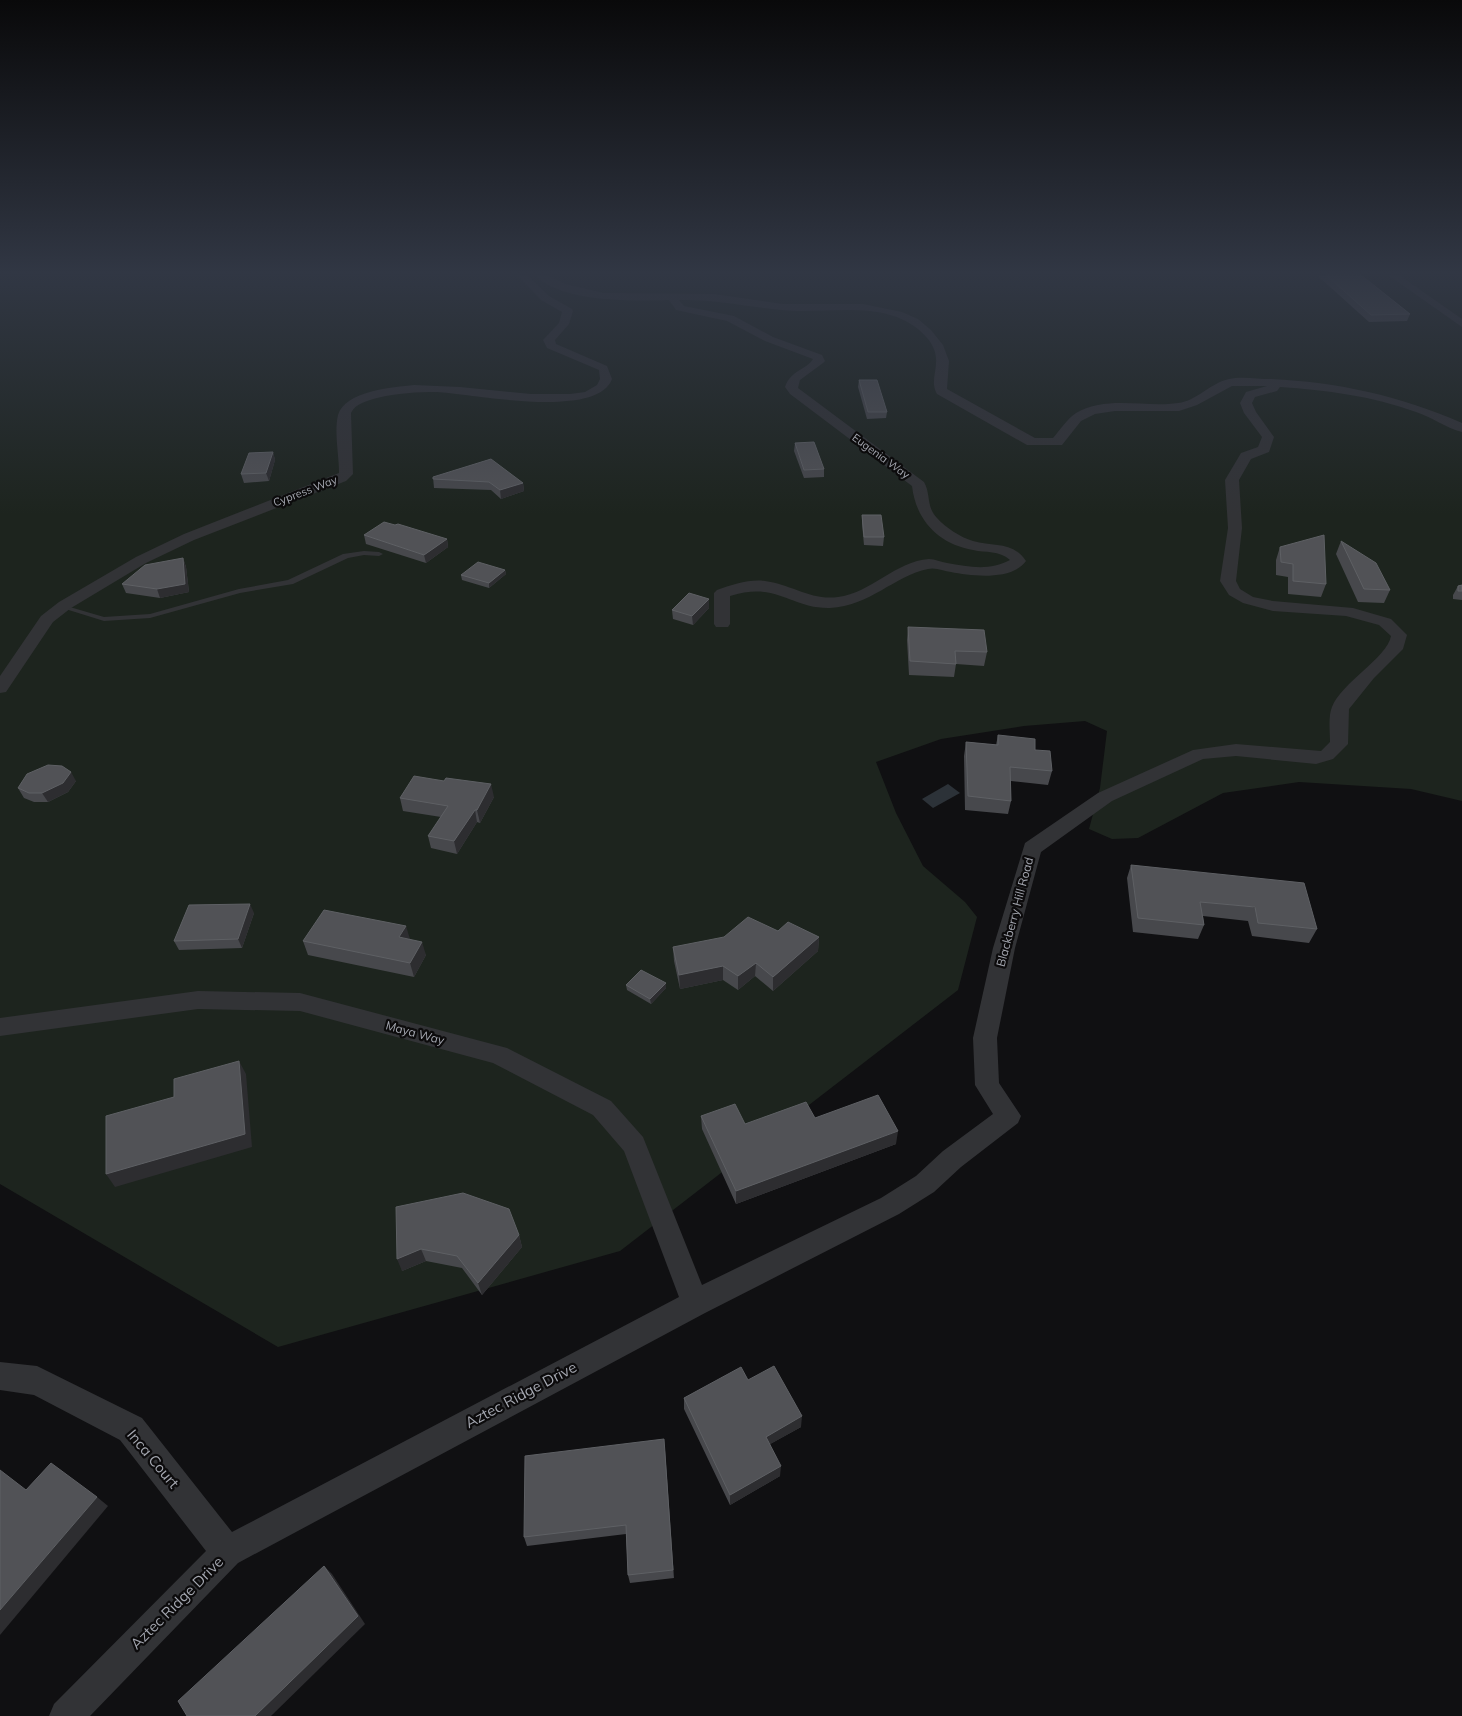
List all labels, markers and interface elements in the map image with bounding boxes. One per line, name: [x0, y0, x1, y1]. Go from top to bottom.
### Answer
street label: Eugenia Way: [849, 430, 913, 482]
street label: Cypress Way: [271, 472, 339, 510]
street label: Blackberry Hill Road: [993, 855, 1036, 968]
street label: Maya Way: [384, 1017, 447, 1048]
street label: Aztec Ridge Drive: [462, 1357, 580, 1432]
street label: Inca Court: [123, 1425, 183, 1492]
street label: Aztec Ridge Drive: [126, 1552, 227, 1653]

